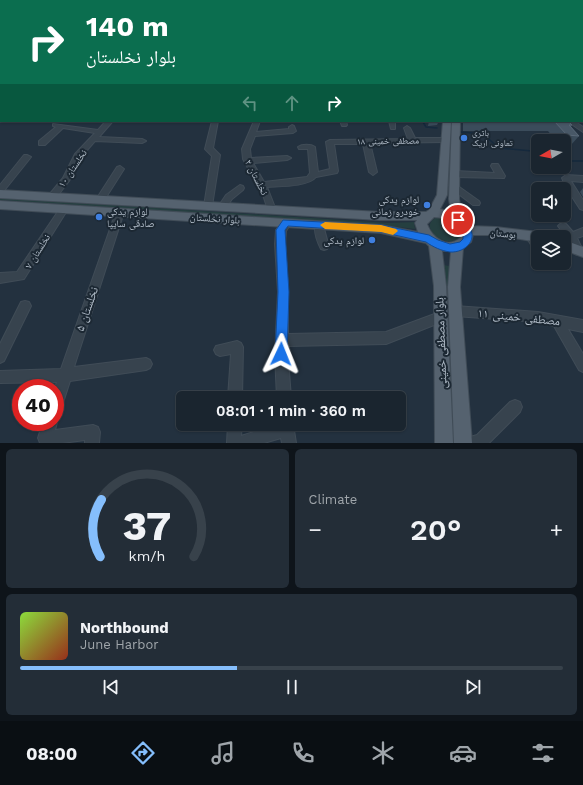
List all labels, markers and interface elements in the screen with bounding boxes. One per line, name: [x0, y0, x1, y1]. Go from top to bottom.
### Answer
text: 140 m: [86, 10, 169, 43]
icon: right: [20, 16, 72, 68]
text: بلوار نخلستان: [86, 46, 176, 67]
icon: left: [239, 92, 261, 114]
icon: ahead: [281, 92, 303, 114]
icon: right: [323, 92, 345, 114]
place label: باتری تعاونی اریک: [472, 128, 513, 148]
marker: باتری تعاونی اریک: [459, 133, 469, 143]
north arrow: [531, 134, 571, 174]
map controls: [531, 134, 571, 270]
street label: مصطفی خمینی ۱۸: [357, 135, 419, 147]
street label: نخلستان ۱۰: [56, 147, 90, 190]
street label: نخلستان ۲: [242, 158, 270, 198]
button: sound: [531, 182, 571, 222]
place label: لوازم یدکی خودرو زمانی: [371, 194, 420, 218]
marker: لوازم یدکی خودرو زمانی: [422, 200, 432, 210]
pin: [441, 203, 475, 237]
place label: لوازم یدکی صادقی سایپا: [107, 206, 155, 230]
icon: arrive: [447, 209, 469, 231]
street label: بلوار نخلستان: [190, 211, 241, 227]
marker: لوازم یدکی صادقی سایپا: [94, 212, 104, 222]
street label: بوستان: [489, 227, 517, 241]
button: layers: [531, 230, 571, 270]
street label: نخلستان ۷: [23, 232, 53, 271]
place label: لوازم یدکی: [323, 235, 364, 248]
marker: لوازم یدکی: [367, 235, 377, 245]
street label: نخلستان ۵: [73, 285, 101, 333]
street label: بلوار مصطفی خمینی: [432, 297, 450, 389]
street label: مصطفی خمینی ۱۱: [477, 306, 561, 328]
position arrow: [260, 333, 302, 375]
speed limit sign: 40: [12, 379, 64, 431]
text: 08:01 · 1 min · 360 m: [216, 402, 366, 420]
text: Climate: [309, 492, 357, 507]
text: 37: [123, 500, 172, 549]
text: 20°: [410, 512, 461, 547]
text: −: [309, 517, 322, 542]
text: +: [550, 517, 563, 542]
text: km/h: [129, 547, 166, 563]
text: Northbound: [80, 619, 169, 637]
text: June Harbor: [80, 637, 159, 652]
icon: previous: [100, 676, 122, 698]
icon: pause: [281, 676, 303, 698]
icon: next: [462, 676, 484, 698]
icon: directions: [129, 739, 157, 767]
icon: music: [209, 739, 237, 767]
icon: phone: [289, 739, 317, 767]
icon: climate: [369, 739, 397, 767]
icon: car: [449, 739, 477, 767]
icon: filters: [529, 739, 557, 767]
text: 08:00: [26, 743, 77, 764]

